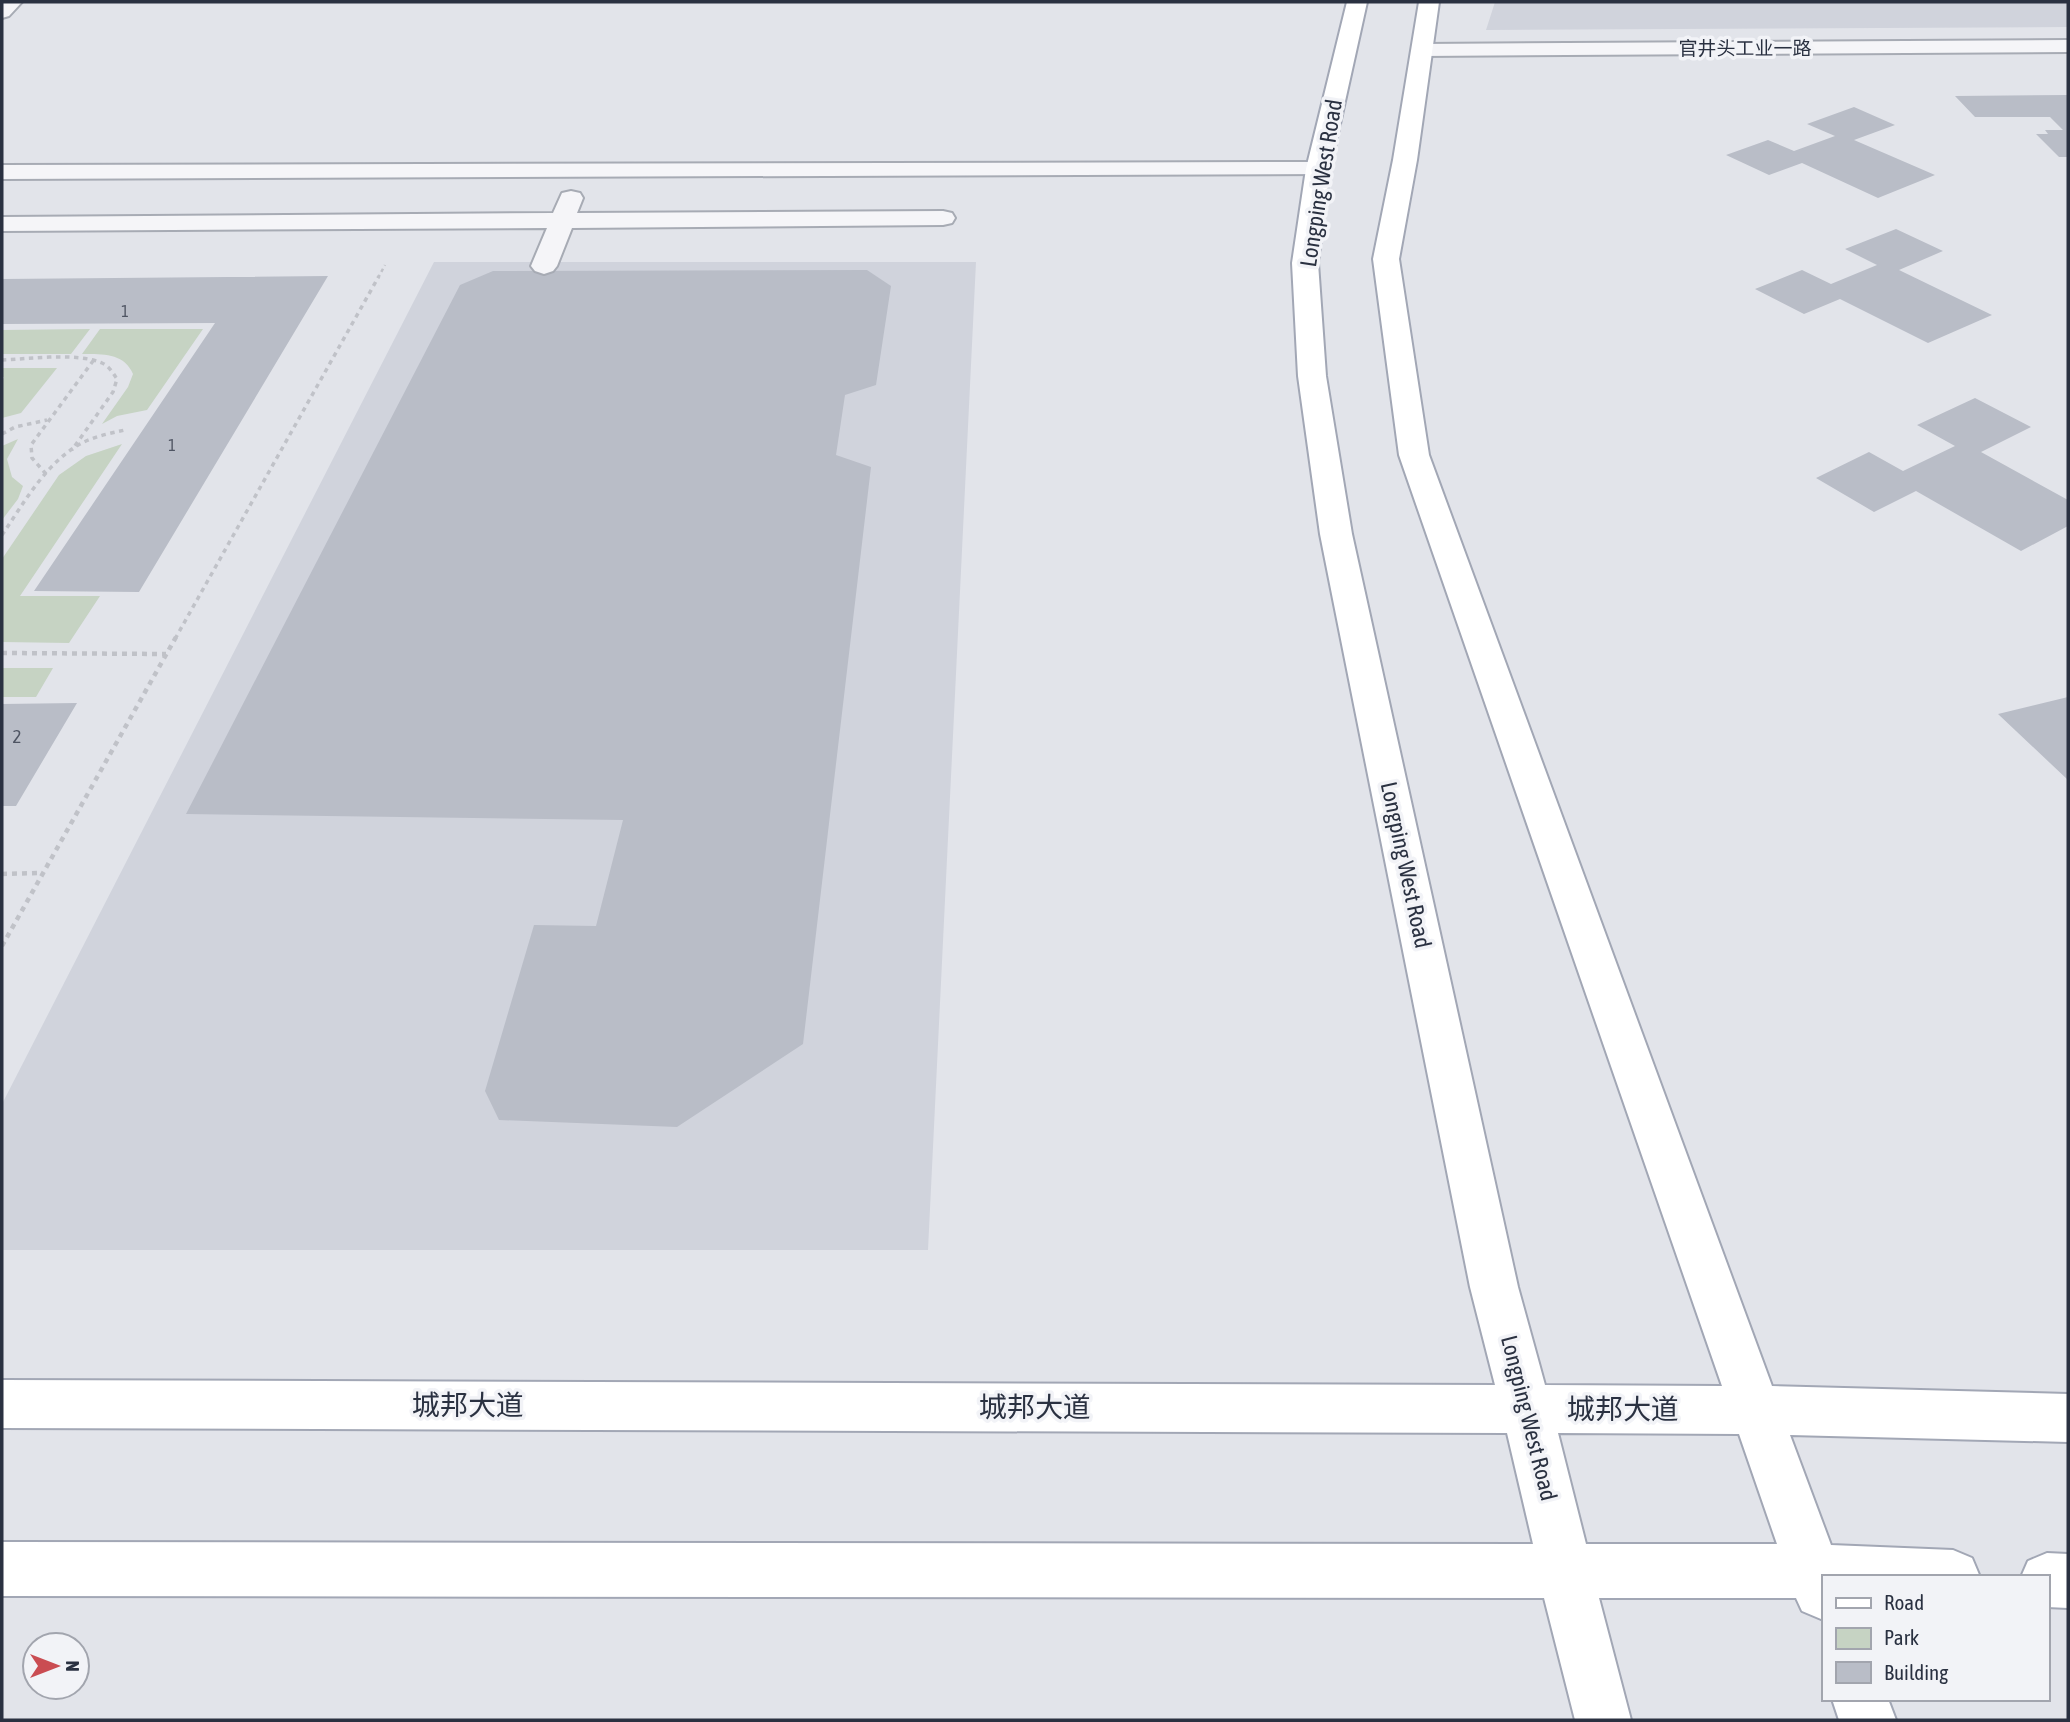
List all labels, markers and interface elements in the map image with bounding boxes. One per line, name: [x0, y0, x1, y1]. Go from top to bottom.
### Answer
street label: 官井头工业一路: [1678, 37, 1812, 59]
street label: Longping West Road: [1295, 97, 1347, 269]
house number: 1: [121, 302, 129, 320]
house number: 1: [168, 436, 176, 454]
house number: 2: [13, 725, 21, 747]
street label: Longping West Road: [1376, 779, 1436, 951]
street label: Longping West Road: [1496, 1333, 1562, 1503]
street label: 城邦大道: [412, 1389, 524, 1421]
street label: 城邦大道: [979, 1391, 1091, 1423]
street label: 城邦大道: [1567, 1393, 1679, 1425]
legend: [1822, 1575, 2049, 1701]
text: Road: [1884, 1590, 1924, 1614]
text: Park: [1884, 1625, 1919, 1649]
north arrow: [21, 1631, 91, 1701]
text: N: [62, 1660, 84, 1672]
text: Building: [1884, 1660, 1948, 1684]

